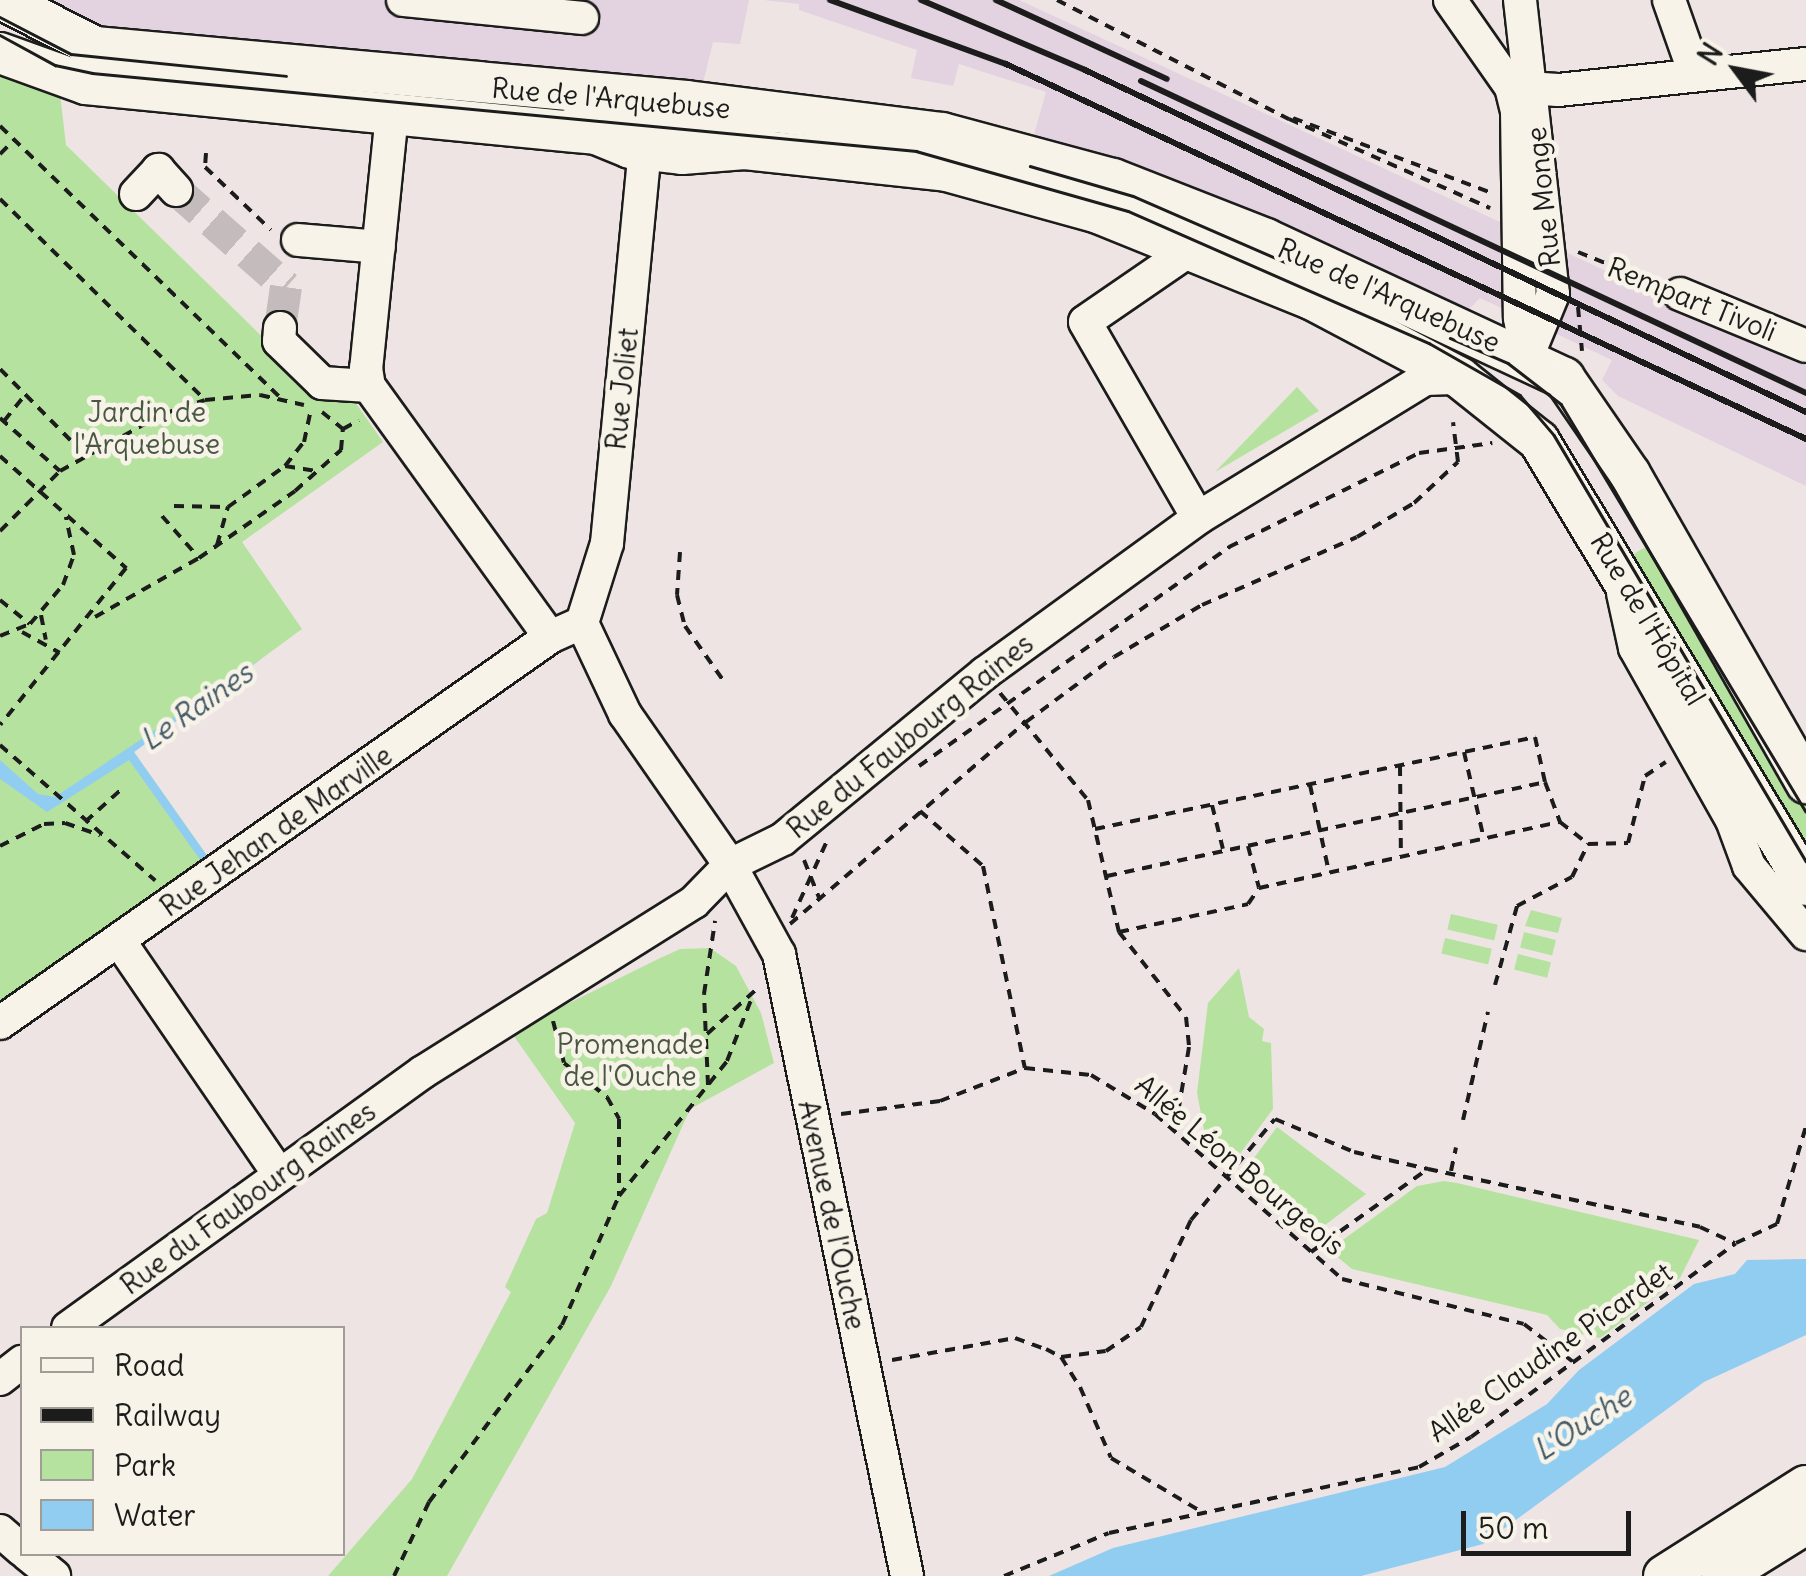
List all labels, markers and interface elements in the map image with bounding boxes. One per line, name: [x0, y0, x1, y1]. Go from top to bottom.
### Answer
north arrow: [1686, 20, 1786, 120]
text: N: [1690, 36, 1731, 72]
street label: Rue de l'Arquebuse: [490, 71, 732, 125]
street label: Rue Monge: [1519, 125, 1567, 269]
street label: Rue de l'Arquebuse: [1273, 231, 1505, 359]
street label: Rempart Tivoli: [1603, 250, 1781, 348]
street label: Rue Joliet: [599, 326, 645, 452]
park label: Jardin de l'Arquebuse: [74, 395, 220, 461]
street label: Rue de l'Hôpital: [1583, 527, 1713, 711]
street label: Rue du Faubourg Raines: [780, 626, 1040, 846]
water label: Le Raines: [133, 654, 259, 758]
street label: Rue Jehan de Marville: [154, 738, 398, 924]
park label: Promenade de l'Ouche: [557, 1027, 703, 1093]
street label: Allée Léon Bourgeois: [1129, 1068, 1351, 1262]
street label: Rue du Faubourg Raines: [114, 1094, 382, 1302]
street label: Avenue de l'Ouche: [791, 1097, 873, 1333]
street label: Allée Claudine Picardet: [1422, 1255, 1678, 1449]
legend: [20, 1326, 345, 1556]
text: Road: [114, 1346, 184, 1384]
water label: L'Ouche: [1527, 1378, 1637, 1468]
text: Railway: [114, 1396, 221, 1434]
text: Park: [114, 1446, 176, 1484]
scale bar: [1466, 1491, 1636, 1553]
text: Water: [114, 1496, 196, 1534]
text: 50 m: [1478, 1509, 1548, 1547]

